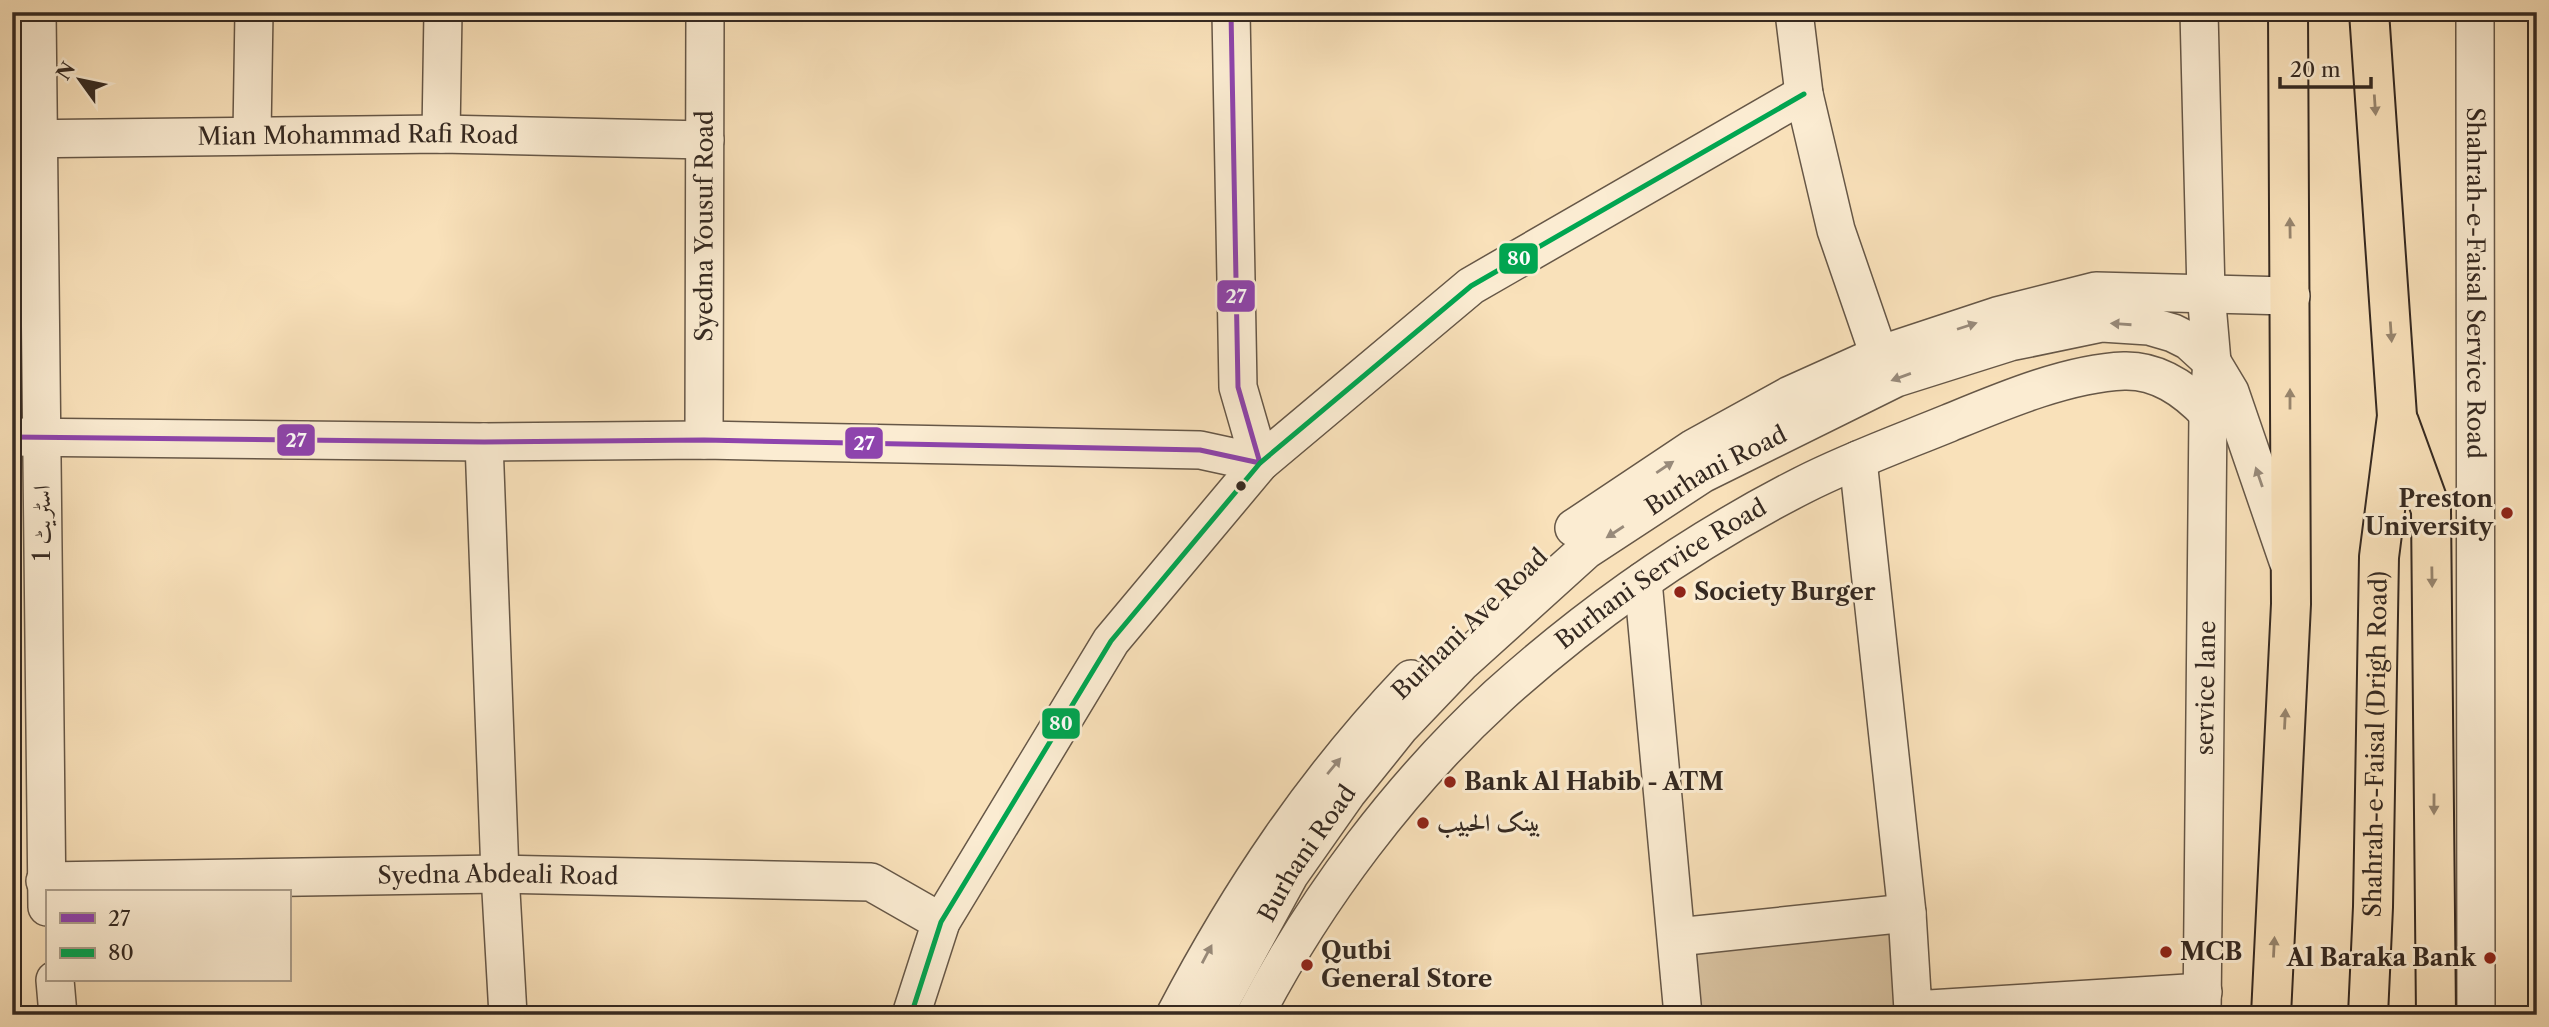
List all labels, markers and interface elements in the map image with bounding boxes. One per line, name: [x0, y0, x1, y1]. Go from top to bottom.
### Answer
north arrow: [46, 46, 116, 116]
scale bar: [2280, 46, 2370, 90]
text: 20 m: [2290, 57, 2341, 82]
text: N: [52, 58, 80, 84]
one-way arrow: [2370, 94, 2381, 116]
street label: Shahrah-e-Faisal Service Road: [2461, 107, 2490, 459]
street label: Syedna Yousuf Road: [689, 110, 719, 342]
street label: Mian Mohammad Rafi Road: [197, 119, 519, 151]
one-way arrow: [2284, 216, 2296, 238]
line badge: 80: [1498, 242, 1539, 275]
text: 80: [1507, 247, 1531, 270]
line badge: 27: [1216, 279, 1256, 313]
text: 27: [1225, 285, 1247, 308]
one-way arrow: [2109, 318, 2131, 329]
one-way arrow: [1957, 320, 1978, 331]
one-way arrow: [2386, 321, 2397, 343]
one-way arrow: [1890, 372, 1911, 383]
one-way arrow: [2284, 387, 2296, 409]
street label: Burhani Road: [1640, 419, 1792, 521]
line badge: 27: [276, 423, 316, 457]
line badge: 27: [844, 426, 884, 460]
text: 27: [285, 429, 307, 452]
text: 27: [853, 432, 875, 455]
one-way arrow: [1655, 461, 1675, 474]
one-way arrow: [2253, 467, 2264, 488]
unlabelled marker: [1234, 479, 1248, 493]
place label: Preston University: [2365, 484, 2494, 541]
street label: اسٹریٹ 1: [27, 485, 57, 561]
street label: Burhani Service Road: [1549, 492, 1771, 655]
marker: Preston University: [2499, 505, 2515, 521]
one-way arrow: [1605, 525, 1625, 538]
street label: Burhani Ave Road: [1386, 542, 1554, 705]
one-way arrow: [2426, 566, 2438, 588]
street label: Shahrah-e-Faisal (Drigh Road): [2358, 571, 2393, 918]
place label: Society Burger: [1694, 577, 1876, 606]
marker: Society Burger: [1672, 584, 1688, 600]
street label: service lane: [2190, 620, 2221, 756]
line badge: 80: [1041, 707, 1081, 740]
one-way arrow: [2280, 708, 2291, 730]
text: 80: [1049, 712, 1073, 735]
one-way arrow: [1326, 757, 1342, 775]
place label: Bank Al Habib - ATM: [1464, 767, 1724, 796]
marker: Bank Al Habib - ATM: [1442, 774, 1458, 790]
street label: Burhani Road: [1252, 779, 1362, 927]
one-way arrow: [2428, 793, 2440, 815]
place label: بينک الحبيب: [1437, 808, 1541, 839]
marker: بينک الحبيب: [1415, 815, 1431, 831]
street label: Syedna Abdeali Road: [377, 859, 619, 891]
legend: [46, 890, 290, 982]
text: 27: [108, 906, 131, 931]
one-way arrow: [2269, 935, 2280, 957]
place label: Qutbi General Store: [1321, 936, 1492, 993]
place label: MCB: [2180, 937, 2242, 966]
text: 80: [108, 940, 134, 965]
place label: Al Baraka Bank: [2286, 943, 2477, 972]
marker: MCB: [2158, 944, 2174, 960]
one-way arrow: [1201, 945, 1213, 964]
marker: Al Baraka Bank: [2482, 950, 2498, 966]
marker: Qutbi General Store: [1299, 957, 1315, 973]

